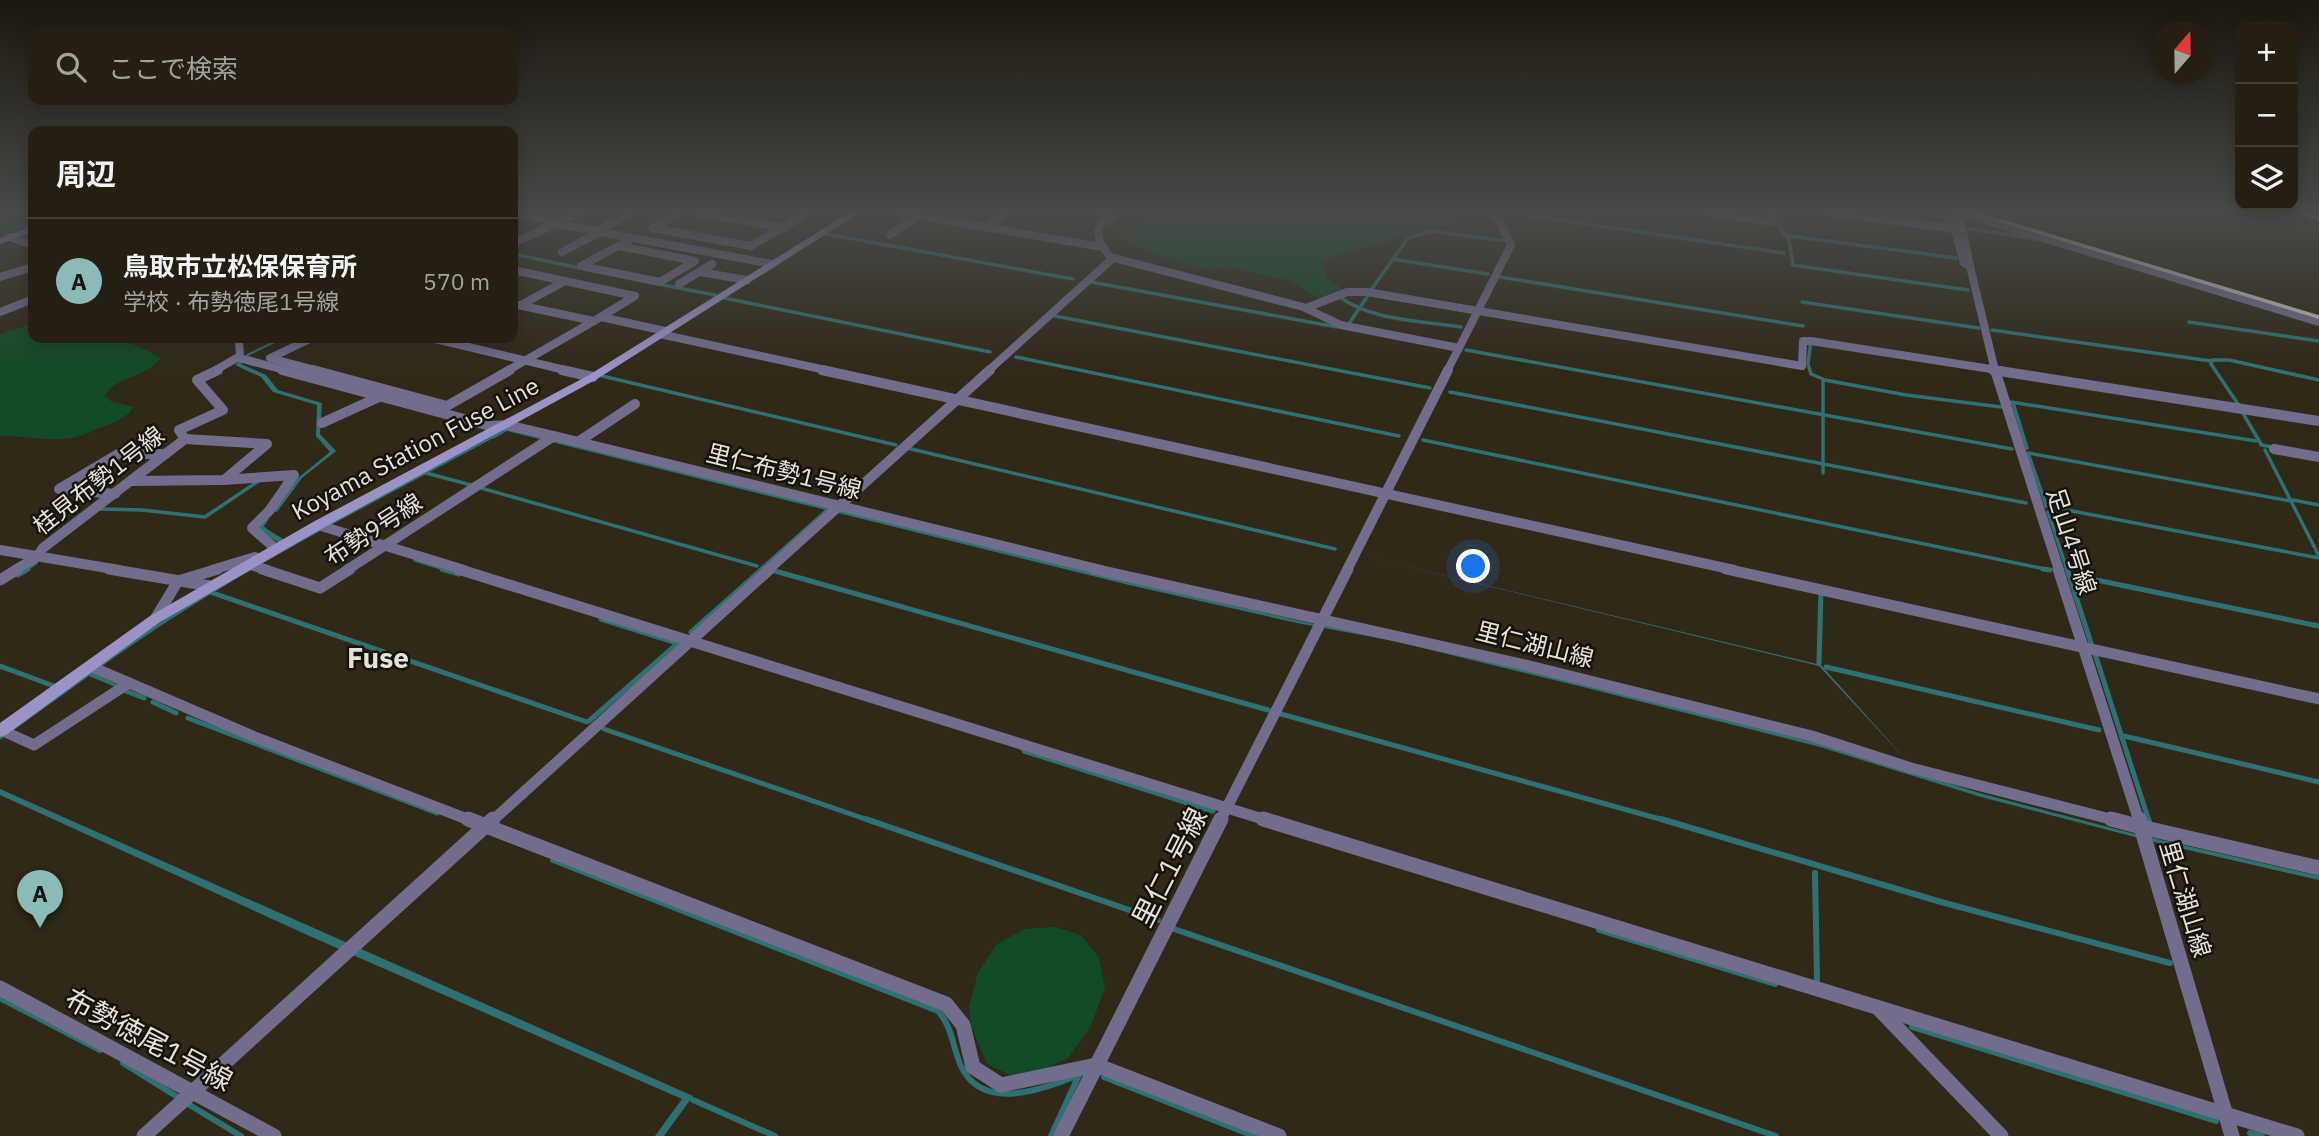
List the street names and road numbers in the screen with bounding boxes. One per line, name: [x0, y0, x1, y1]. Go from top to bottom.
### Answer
street label: Koyama Station Fuse Line: [286, 369, 544, 527]
street label: 桂見布勢1号線: [26, 419, 170, 541]
street label: 里仁布勢1号線: [703, 436, 865, 506]
street label: 足山4号線: [2040, 484, 2104, 598]
street label: 布勢9号線: [318, 486, 428, 572]
street label: 里仁湖山線: [1473, 614, 1597, 674]
street label: 里仁1号線: [1123, 801, 1215, 933]
street label: 里仁湖山線: [2153, 837, 2219, 961]
street label: 布勢徳尾1号線: [59, 979, 239, 1099]

